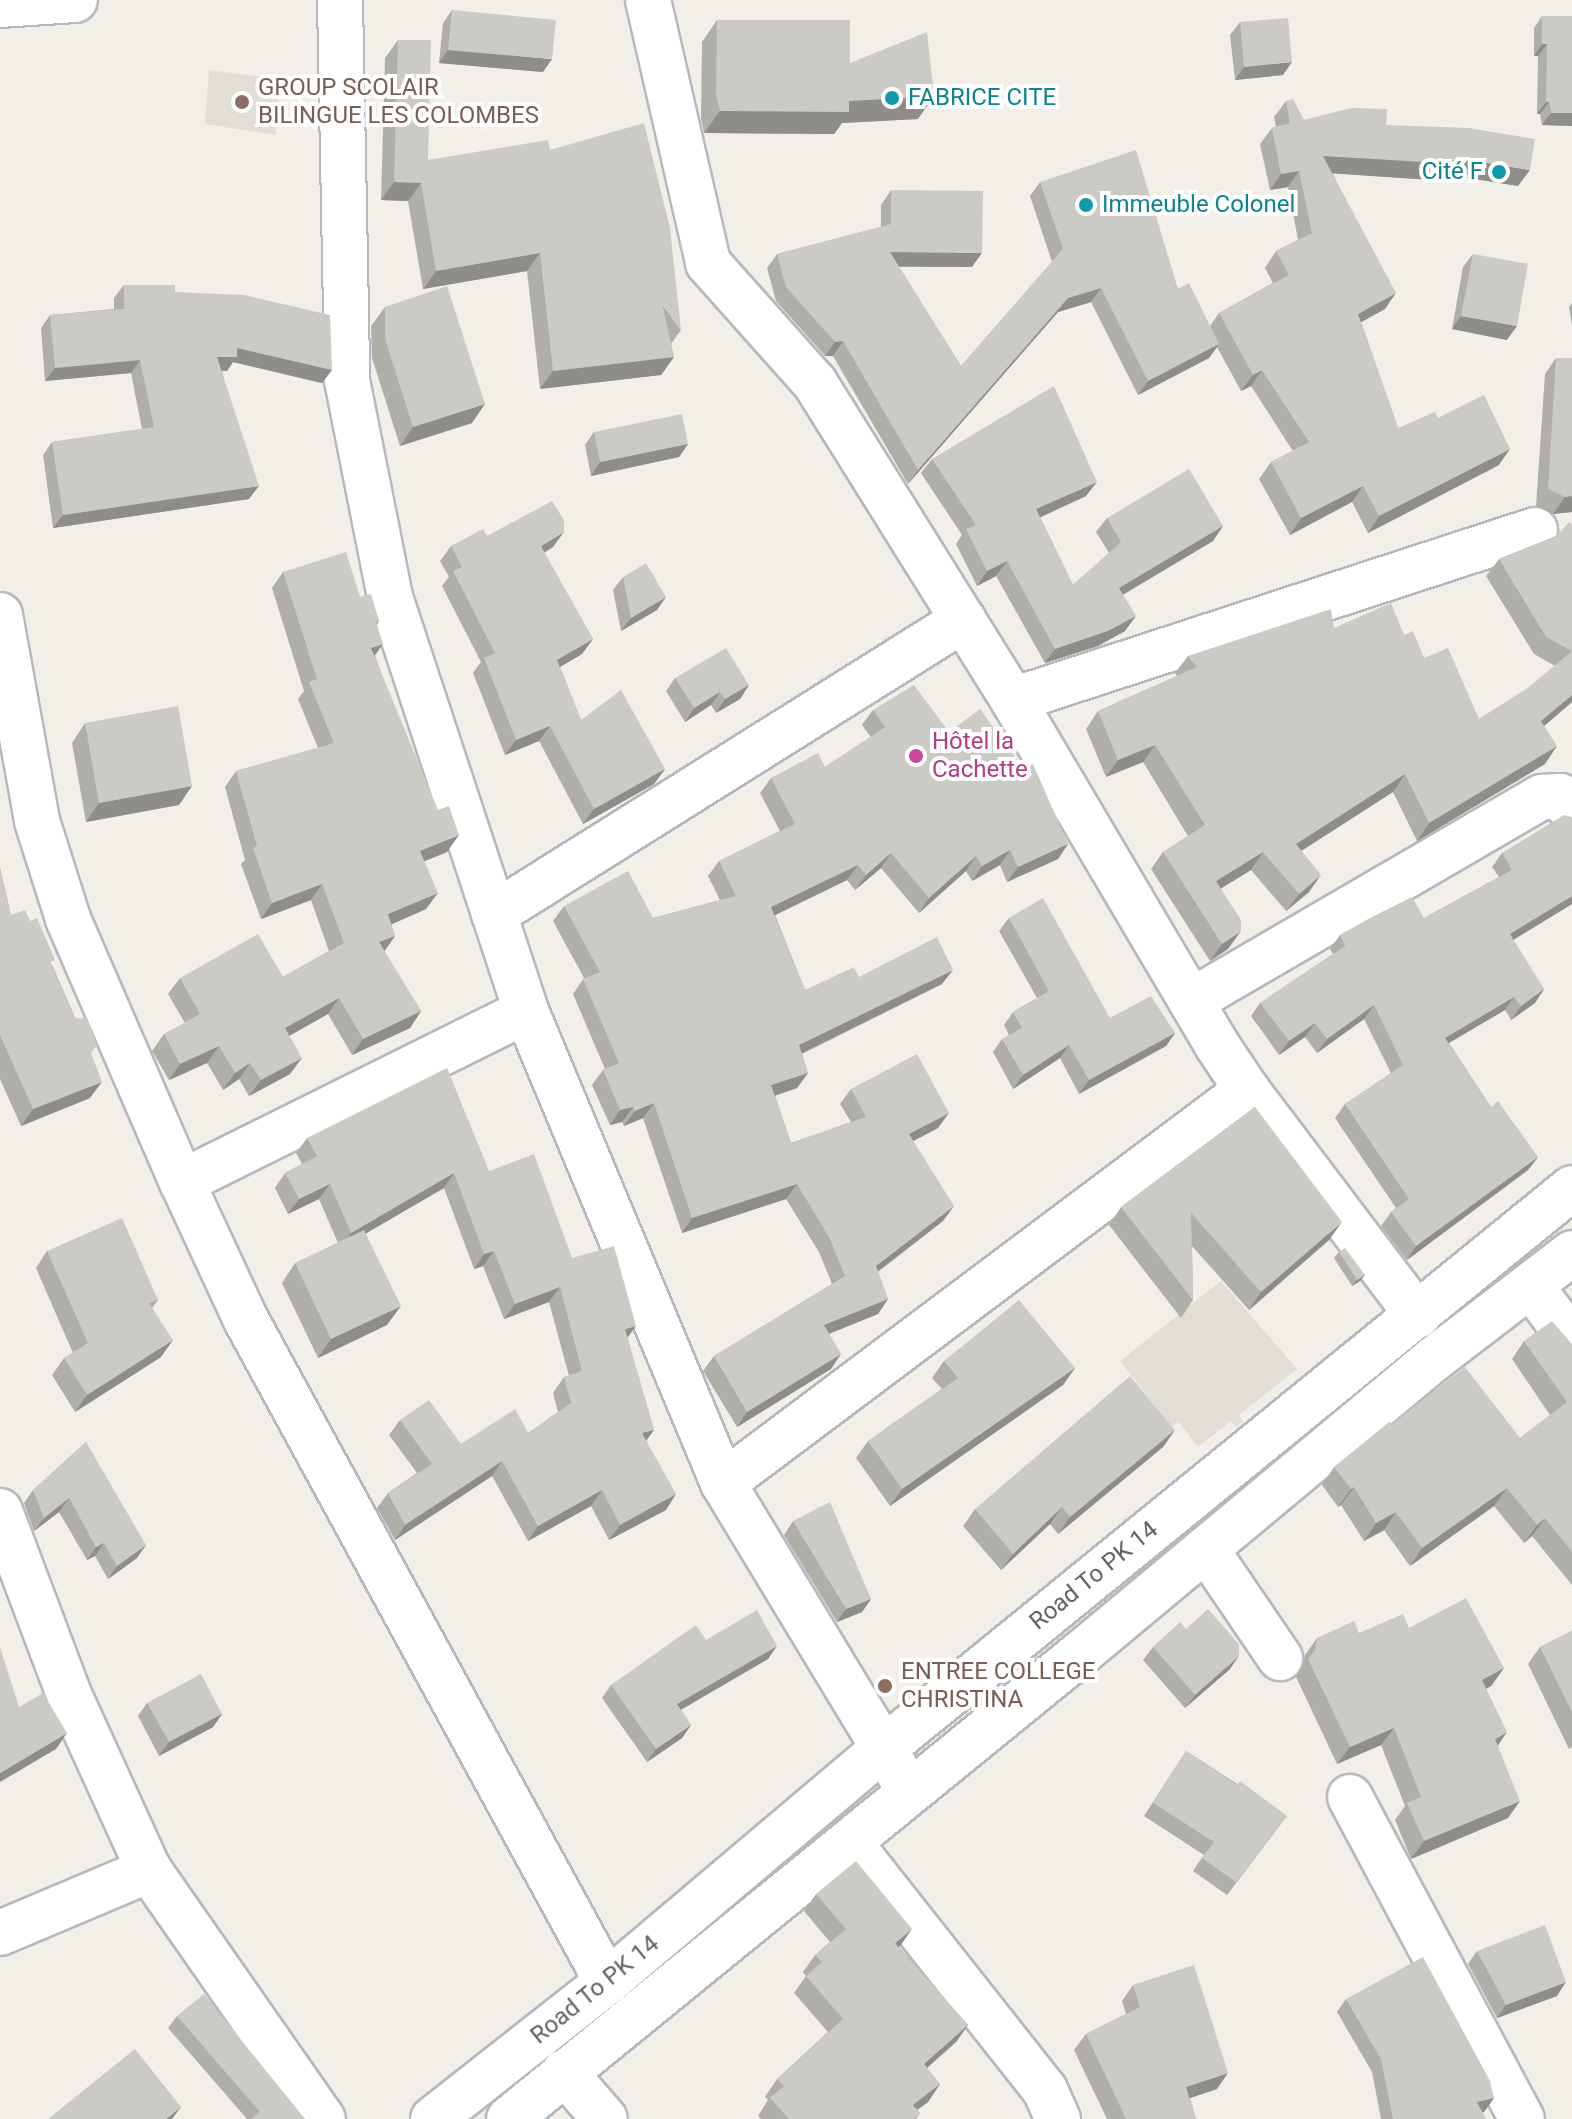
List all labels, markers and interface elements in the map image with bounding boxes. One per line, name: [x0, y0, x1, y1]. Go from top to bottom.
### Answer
place label: GROUP SCOLAIR BILINGUE LES COLOMBES: [258, 74, 539, 130]
place label: FABRICE CITE: [908, 84, 1056, 112]
marker: FABRICE CITE: [883, 89, 901, 107]
marker: GROUP SCOLAIR BILINGUE LES COLOMBES: [233, 93, 251, 111]
place label: Cité F: [1422, 158, 1483, 186]
marker: Cité F: [1490, 163, 1508, 181]
place label: Immeuble Colonel: [1102, 191, 1295, 219]
marker: Immeuble Colonel: [1077, 196, 1095, 214]
place label: Hôtel la Cachette: [932, 728, 1028, 784]
marker: Hôtel la Cachette: [907, 747, 925, 765]
street label: Road To PK 14: [1024, 1515, 1164, 1637]
place label: ENTREE COLLEGE CHRISTINA: [901, 1658, 1095, 1714]
marker: ENTREE COLLEGE CHRISTINA: [876, 1677, 894, 1695]
street label: Road To PK 14: [525, 1929, 665, 2051]

